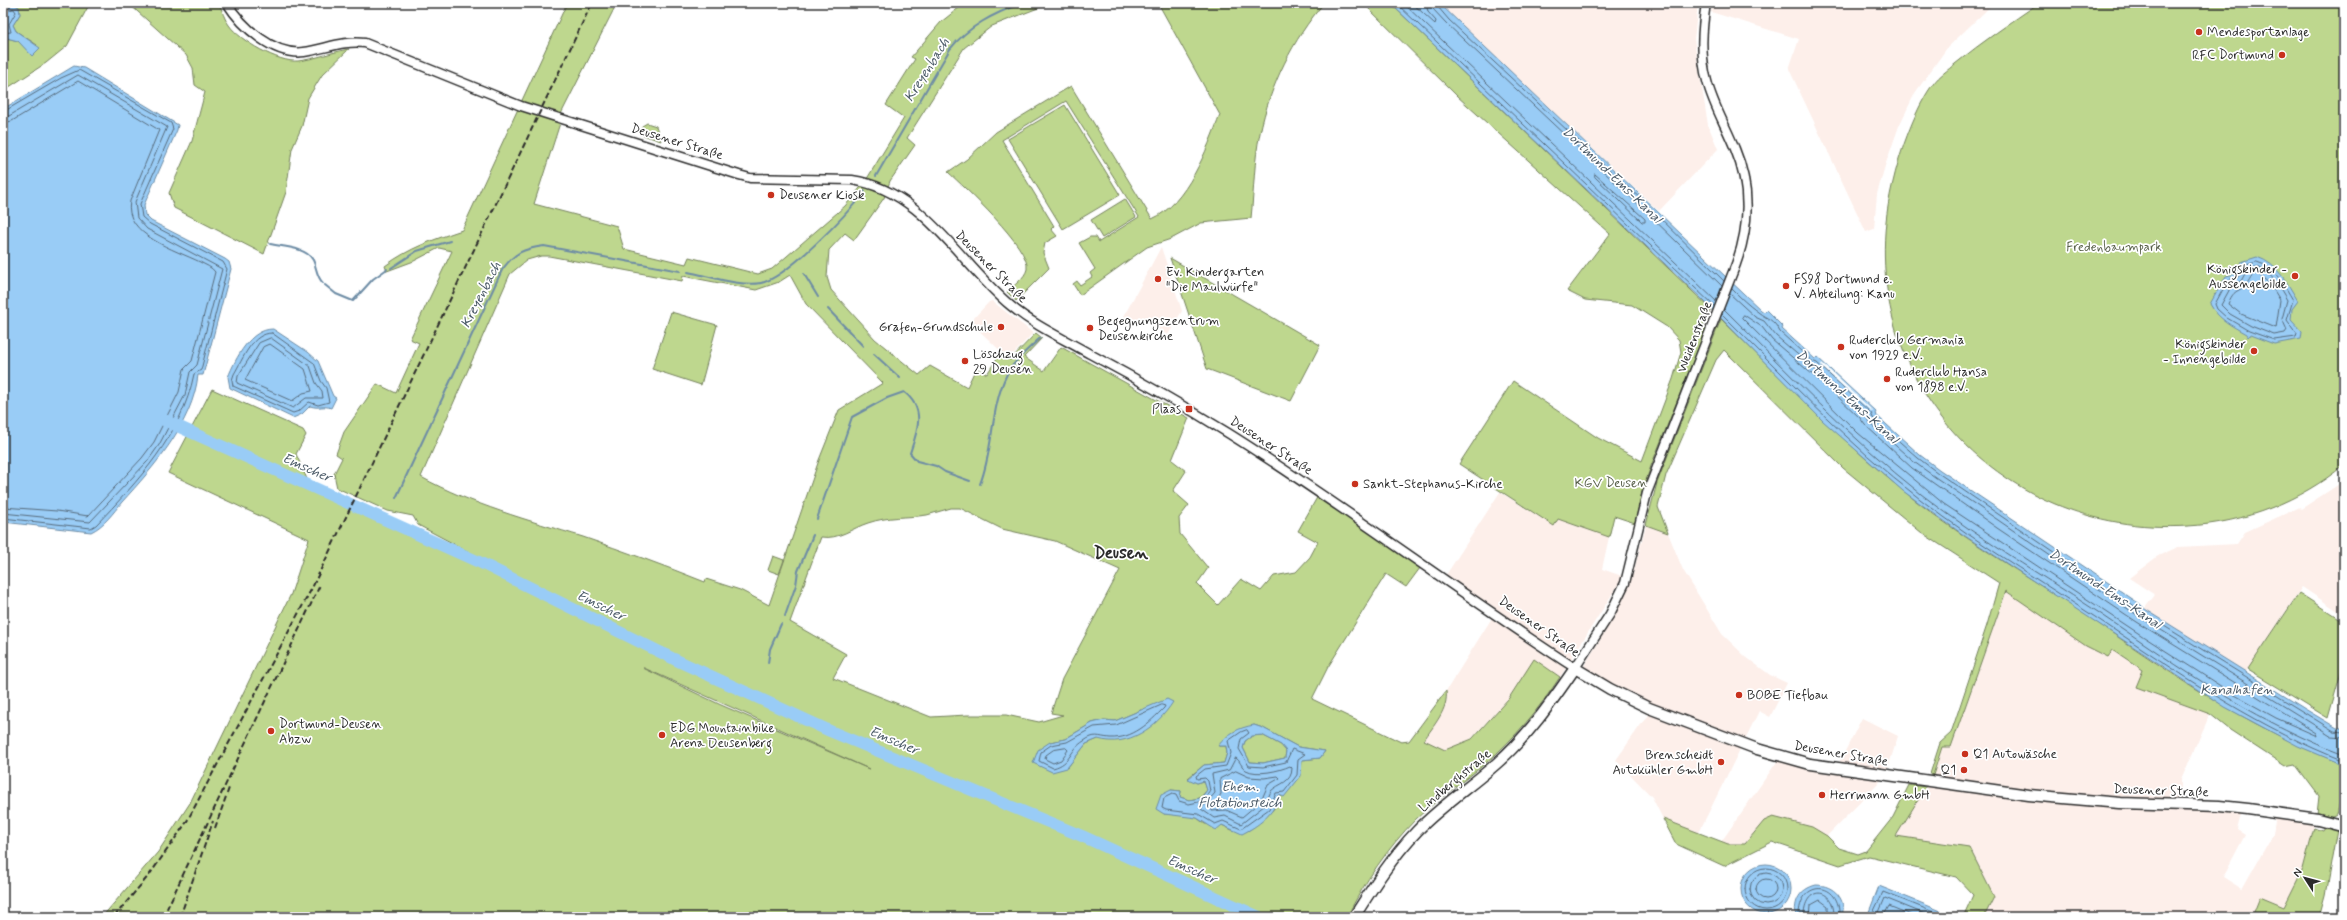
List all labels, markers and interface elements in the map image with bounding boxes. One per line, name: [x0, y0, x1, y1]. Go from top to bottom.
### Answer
place label: Mendesportanlage: [2207, 24, 2309, 41]
marker: Mendesportanlage: [2194, 27, 2204, 37]
water label: Kreyenbach: [900, 35, 954, 105]
place label: RFC Dortmund: [2192, 47, 2274, 64]
marker: RFC Dortmund: [2277, 50, 2287, 60]
street label: Deusener Straße: [629, 120, 725, 164]
water label: Dortmund-Ems-Kanal: [1558, 123, 1667, 229]
place label: Deusener Kiosk: [779, 187, 865, 204]
marker: Deusener Kiosk: [766, 190, 776, 200]
street label: Deusener Straße: [951, 227, 1031, 307]
park label: Fredenbaumpark: [2066, 239, 2162, 256]
water label: Kreyenbach: [457, 259, 505, 331]
place label: Königskinder - Aussengebilde: [2207, 261, 2287, 293]
place label: Ev. Kindergarten "Die Maulwürfe": [1166, 264, 1264, 296]
place label: FS98 Dortmund e. V. Abteilung: Kanu: [1794, 271, 1895, 304]
marker: Königskinder - Aussengebilde: [2290, 271, 2300, 281]
marker: Ev. Kindergarten "Die Maulwürfe": [1153, 274, 1163, 284]
marker: FS98 Dortmund e. V. Abteilung: Kanu: [1781, 281, 1791, 291]
street label: Weidenstraße: [1674, 299, 1716, 375]
place label: Begegnungszentrum Deusenkirche: [1098, 313, 1219, 345]
place label: Grafen-Grundschule: [879, 319, 993, 336]
marker: Grafen-Grundschule: [996, 322, 1006, 332]
marker: Begegnungszentrum Deusenkirche: [1085, 323, 1095, 333]
place label: Ruderclub Germania von 1929 e.V.: [1849, 332, 1965, 364]
place label: Königskinder - Innengebilde: [2163, 336, 2247, 368]
marker: Ruderclub Germania von 1929 e.V.: [1836, 342, 1846, 352]
place label: Löschzug 29 Deusen: [973, 346, 1032, 378]
water label: Dortmund-Ems-Kanal: [1792, 346, 1904, 449]
marker: Königskinder - Innengebilde: [2249, 346, 2259, 356]
marker: Löschzug 29 Deusen: [960, 356, 970, 366]
place label: Ruderclub Hansa von 1898 e.V.: [1895, 364, 1987, 396]
marker: Ruderclub Hansa von 1898 e.V.: [1882, 374, 1892, 384]
place label: Plaas: [1152, 401, 1181, 418]
marker: Plaas: [1184, 404, 1194, 414]
street label: Deusener Straße: [1226, 413, 1316, 479]
water label: Emscher: [280, 449, 336, 488]
park label: KGV Deusen: [1575, 475, 1647, 492]
place label: Sankt-Stephanus-Kirche: [1363, 476, 1503, 493]
marker: Sankt-Stephanus-Kirche: [1350, 479, 1360, 489]
district label: Deusen: [1094, 542, 1149, 564]
water label: Dortmund-Ems-Kanal: [2045, 545, 2166, 635]
water label: Emscher: [574, 586, 630, 626]
street label: Deusener Straße: [1495, 593, 1583, 661]
water label: Kanalhafen: [2200, 681, 2274, 699]
place label: BOBE Tiefbau: [1747, 687, 1828, 704]
marker: BOBE Tiefbau: [1734, 690, 1744, 700]
place label: Dortmund-Deusen Abzw: [279, 716, 382, 748]
place label: EDG Mountainbike Arena Deusenberg: [670, 720, 775, 754]
water label: Emscher: [867, 723, 923, 760]
marker: Dortmund-Deusen Abzw: [266, 726, 276, 736]
marker: EDG Mountainbike Arena Deusenberg: [657, 730, 667, 740]
street label: Deusener Straße: [1793, 737, 1889, 771]
street label: Lindberghstraße: [1415, 746, 1496, 818]
place label: Q1 Autowäsche: [1973, 746, 2057, 763]
place label: Brenscheidt Autokühler GmbH: [1612, 747, 1713, 779]
marker: Q1 Autowäsche: [1960, 749, 1970, 759]
marker: Brenscheidt Autokühler GmbH: [1716, 757, 1726, 767]
place label: Q1: [1941, 762, 1956, 779]
marker: Q1: [1959, 765, 1969, 775]
water label: Ehem. Flotationsteich: [1198, 778, 1282, 812]
street label: Deusener Straße: [2113, 781, 2209, 801]
place label: Herrmann GmbH: [1830, 787, 1930, 804]
marker: Herrmann GmbH: [1817, 790, 1827, 800]
water label: Emscher: [1165, 851, 1221, 890]
north arrow: [2285, 858, 2325, 898]
text: N: [2290, 866, 2306, 880]

